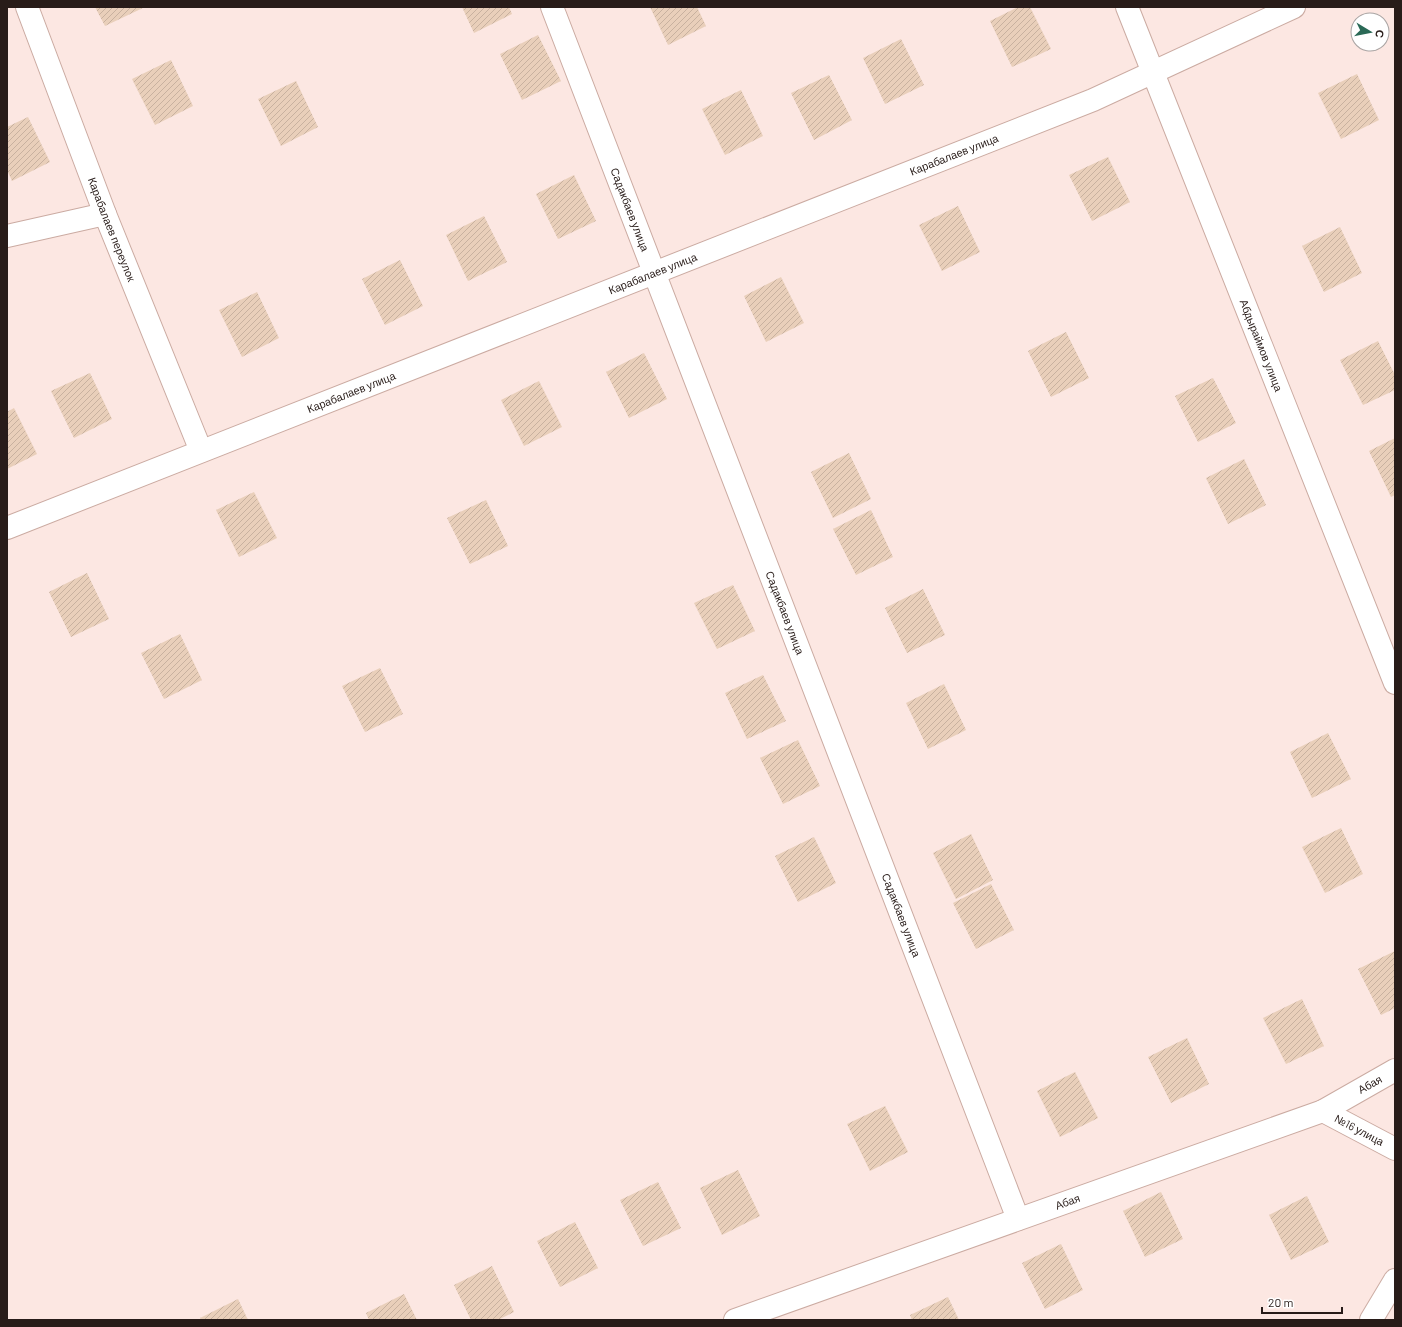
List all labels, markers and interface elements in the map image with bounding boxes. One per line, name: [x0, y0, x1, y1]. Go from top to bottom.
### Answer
north arrow: [1350, 12, 1390, 52]
text: С: [1373, 29, 1387, 39]
street label: Карабалаев улица: [908, 131, 1001, 178]
street label: Садакбаев улица: [608, 166, 653, 254]
street label: Карабалаев переулок: [86, 175, 139, 283]
street label: Карабалаев улица: [606, 249, 699, 296]
street label: Абдыраймов улица: [1238, 297, 1286, 394]
street label: Карабалаев улица: [305, 368, 398, 415]
street label: Садакбаев улица: [763, 569, 808, 657]
street label: Садакбаев улица: [880, 871, 924, 959]
street label: Абая: [1355, 1072, 1384, 1096]
street label: №16 улица: [1333, 1111, 1387, 1148]
street label: Абая: [1053, 1191, 1082, 1212]
scale bar: [1262, 1289, 1342, 1315]
text: 20 m: [1268, 1295, 1294, 1309]

